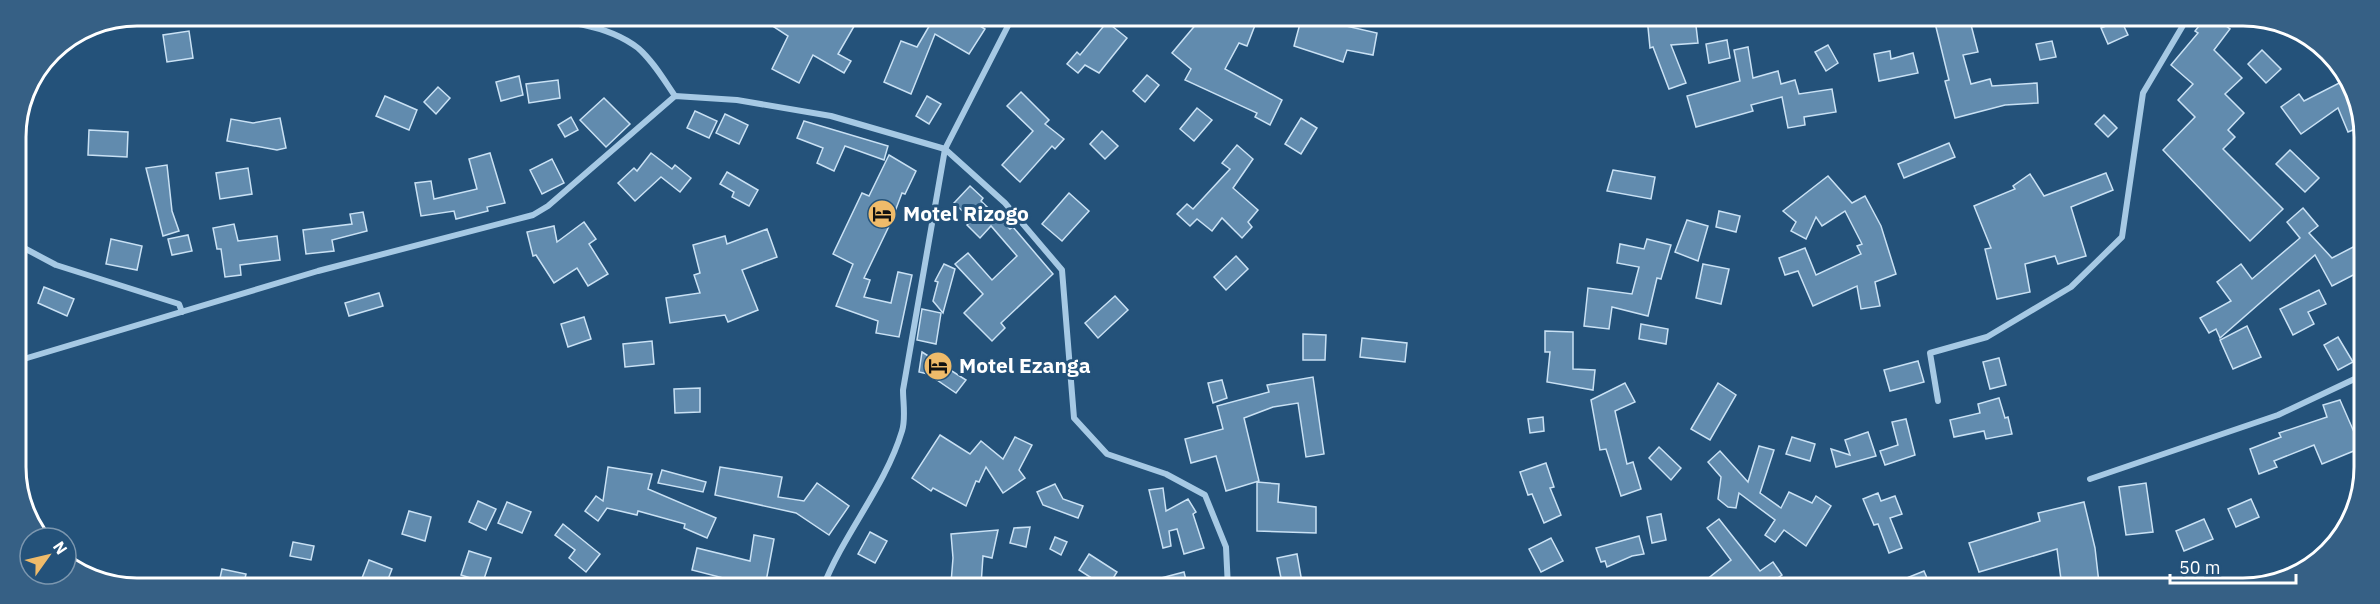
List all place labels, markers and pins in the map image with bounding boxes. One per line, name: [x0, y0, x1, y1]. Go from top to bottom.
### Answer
hotel icon: Motel Rizogo: [866, 198, 898, 230]
place label: Motel Rizogo: [903, 199, 1029, 227]
hotel icon: Motel Ezanga: [922, 350, 954, 382]
place label: Motel Ezanga: [959, 351, 1091, 379]

